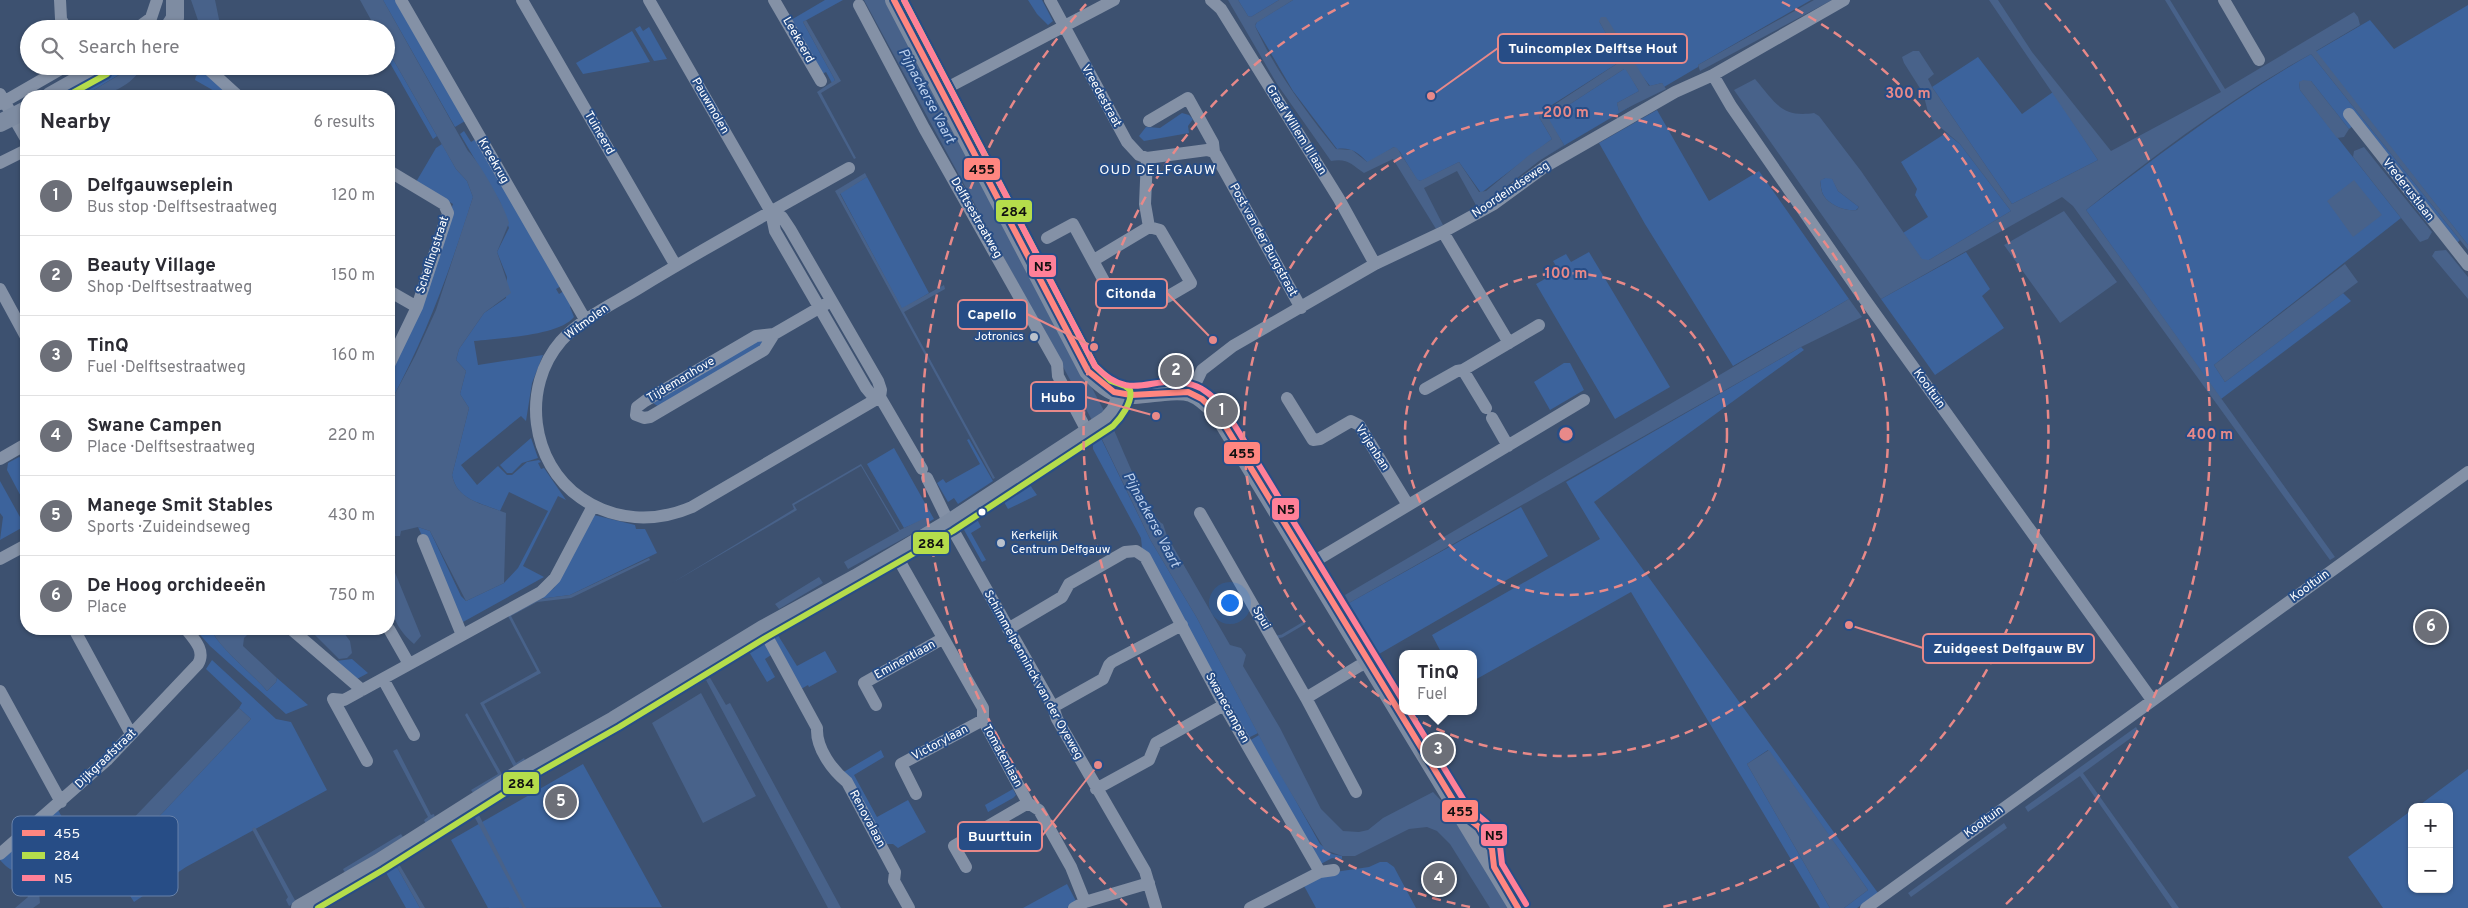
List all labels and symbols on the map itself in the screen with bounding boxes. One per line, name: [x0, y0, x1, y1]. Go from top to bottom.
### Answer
street label: Leekeerd: [779, 14, 817, 66]
callout: Tuincomplex Delftse Hout: [1498, 34, 1687, 63]
text: Tuincomplex Delftse Hout: [1508, 41, 1678, 58]
water label: Pijnackerse Vaart: [894, 46, 959, 147]
street label: Vreedestraat: [1077, 62, 1125, 130]
street label: Pauwmolen: [687, 75, 733, 137]
street label: Graaf Willem II laan: [1262, 82, 1330, 178]
text: 300 m: [1885, 85, 1931, 104]
text: 200 m: [1543, 104, 1589, 123]
street label: Tuineerd: [580, 108, 618, 158]
street label: Kreekrug: [474, 135, 512, 187]
street label: Vrederustlaan: [2378, 155, 2438, 225]
line badge: 455: [963, 157, 1001, 181]
street label: Noordeindseweg: [1469, 158, 1553, 222]
text: 455: [969, 162, 995, 179]
district label: OUD DELFGAUW: [1099, 162, 1217, 179]
street label: Delftsestraatweg: [946, 175, 1006, 261]
street label: Post van der Burgstraat: [1225, 181, 1301, 299]
line badge: 284: [995, 199, 1033, 223]
text: 284: [1001, 204, 1027, 221]
street label: Schellingstraat: [413, 214, 453, 296]
line badge: N5: [1028, 254, 1057, 278]
text: N5: [1034, 259, 1052, 276]
text: 100 m: [1545, 265, 1587, 284]
callout: Citonda: [1096, 279, 1167, 308]
text: Citonda: [1106, 286, 1156, 303]
callout: Capello: [958, 300, 1027, 329]
street label: Witmolen: [562, 301, 612, 343]
text: Capello: [968, 307, 1016, 324]
place label: Jotronics: [974, 329, 1024, 345]
marker: Jotronics: [1028, 331, 1040, 343]
pin: 2: [1160, 352, 1192, 390]
street label: Tijdemanhove: [644, 353, 718, 407]
street label: Kooltuin: [1909, 366, 1949, 412]
callout: Hubo: [1031, 382, 1086, 411]
text: Hubo: [1041, 390, 1075, 407]
pin: 1: [1206, 392, 1238, 430]
street label: Vrijenban: [1351, 422, 1393, 474]
centre of rings: [1557, 425, 1575, 443]
text: 400 m: [2187, 426, 2233, 445]
line badge: 455: [1223, 441, 1261, 465]
text: 455: [1229, 446, 1255, 463]
water label: Pijnackerse Vaart: [1119, 470, 1184, 571]
line badge: N5: [1271, 497, 1300, 521]
text: N5: [1277, 502, 1295, 519]
unlabelled marker: [977, 507, 987, 517]
place label: Kerkelijk Centrum Delfgauw: [1011, 528, 1111, 558]
line badge: 284: [912, 531, 950, 555]
text: 284: [918, 536, 944, 553]
marker: Kerkelijk Centrum Delfgauw: [995, 537, 1007, 549]
street label: Kooltuin: [2287, 566, 2333, 606]
street label: Schimmelpenninck van der Oyeweg: [980, 587, 1086, 763]
your location: [1217, 590, 1243, 616]
street label: Spui: [1248, 604, 1274, 632]
pin: 6: [2415, 608, 2447, 646]
callout: Zuidgeest Delfgauw BV: [1923, 634, 2094, 663]
street label: Eminentlaan: [872, 637, 938, 683]
text: Zuidgeest Delfgauw BV: [1933, 641, 2085, 658]
street label: Swanecampen: [1201, 670, 1253, 746]
street label: Victorylaan: [909, 721, 971, 765]
street label: Tomatenlaan: [978, 722, 1026, 790]
street label: Dijkgraafstraat: [72, 726, 140, 792]
pin: 3: [1422, 731, 1454, 769]
line badge: 284: [502, 771, 540, 795]
text: 284: [508, 776, 534, 793]
pin: 5: [545, 783, 577, 821]
street label: Renovalaan: [845, 788, 889, 850]
line badge: 455: [1441, 799, 1479, 823]
street label: Kooltuin: [1961, 802, 2007, 842]
text: 455: [1447, 804, 1473, 821]
legend: [12, 816, 178, 896]
callout: Buurttuin: [958, 822, 1042, 851]
line badge: N5: [1480, 823, 1508, 847]
text: 455: [54, 826, 80, 843]
text: N5: [1485, 828, 1503, 845]
text: Buurttuin: [968, 829, 1032, 846]
text: 284: [54, 848, 80, 865]
pin: 4: [1423, 860, 1455, 898]
text: N5: [54, 871, 73, 888]

